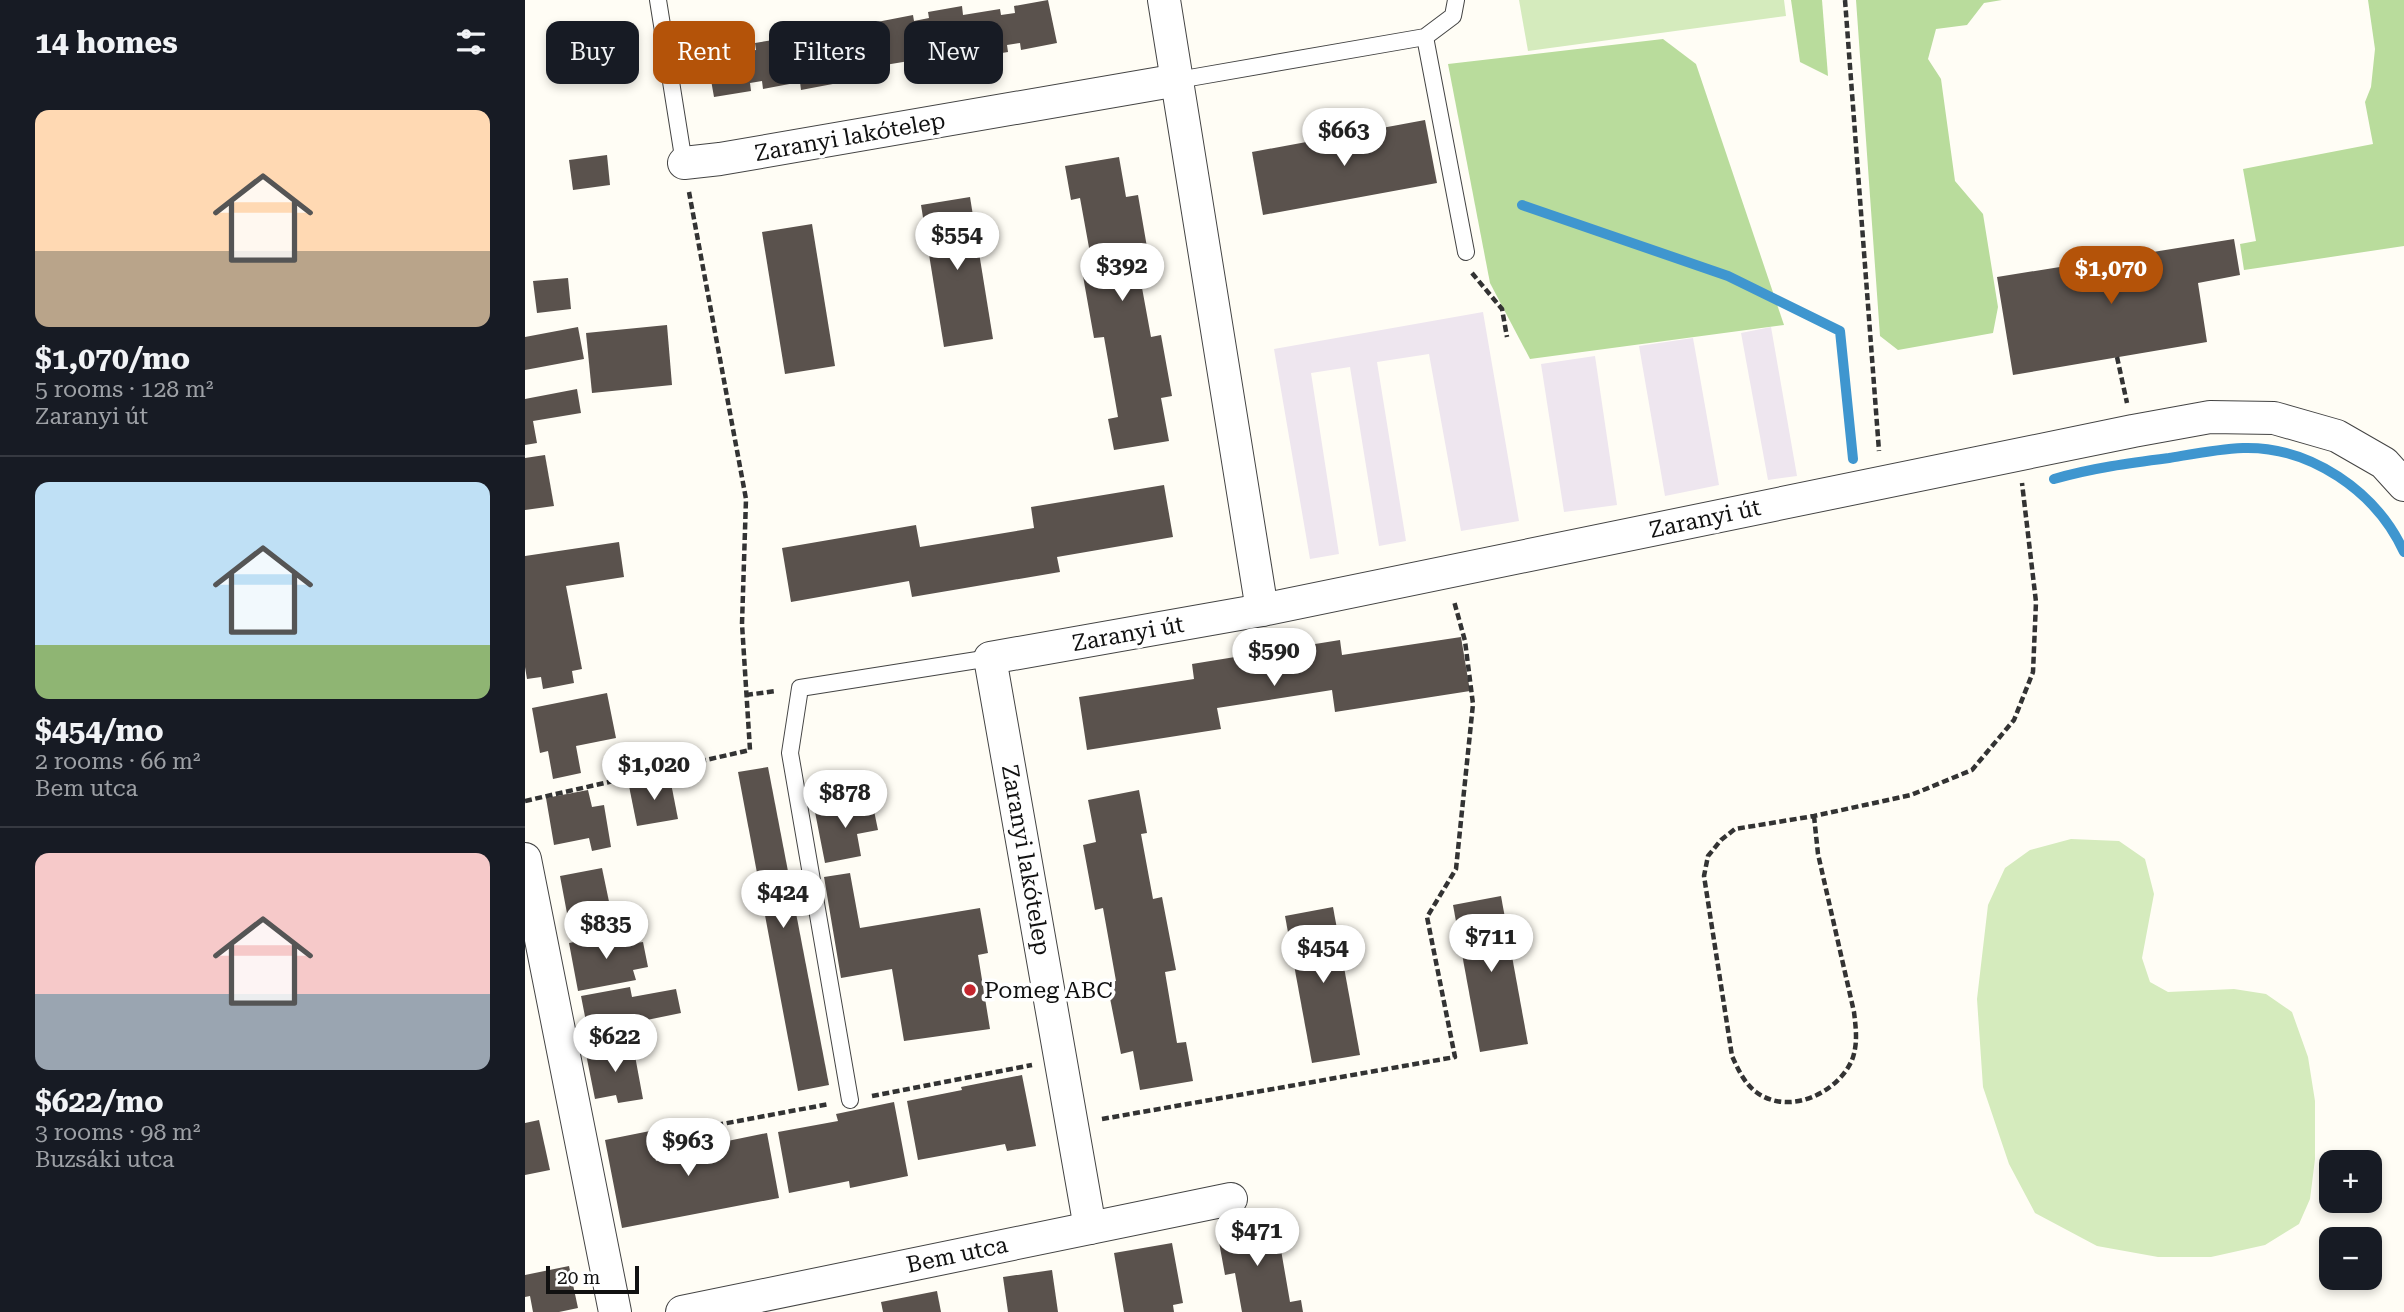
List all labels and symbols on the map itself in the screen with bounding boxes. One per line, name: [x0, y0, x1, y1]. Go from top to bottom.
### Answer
street label: Zaranyi lakótelep: [753, 107, 947, 167]
pin: $663: [1303, 108, 1385, 168]
pin: $554: [916, 212, 998, 272]
pin: $392: [1081, 244, 1163, 303]
pin: $1,070: [2054, 246, 2168, 306]
street label: Zaranyi út: [1647, 494, 1763, 544]
street label: Zaranyi út: [1070, 611, 1186, 657]
pin: $590: [1233, 628, 1315, 688]
pin: $1,020: [597, 742, 711, 802]
street label: Zaranyi lakótelep: [996, 763, 1056, 957]
pin: $878: [804, 770, 886, 830]
pin: $424: [742, 870, 824, 930]
pin: $835: [565, 902, 647, 961]
pin: $711: [1450, 914, 1532, 974]
pin: $454: [1282, 926, 1364, 985]
place label: Pomeg ABC: [984, 977, 1113, 1004]
marker: Pomeg ABC: [962, 982, 978, 998]
pin: $622: [574, 1014, 656, 1074]
pin: $963: [647, 1118, 729, 1178]
pin: $471: [1216, 1208, 1298, 1268]
street label: Bem utca: [904, 1231, 1011, 1279]
scale bar: [546, 1263, 639, 1295]

